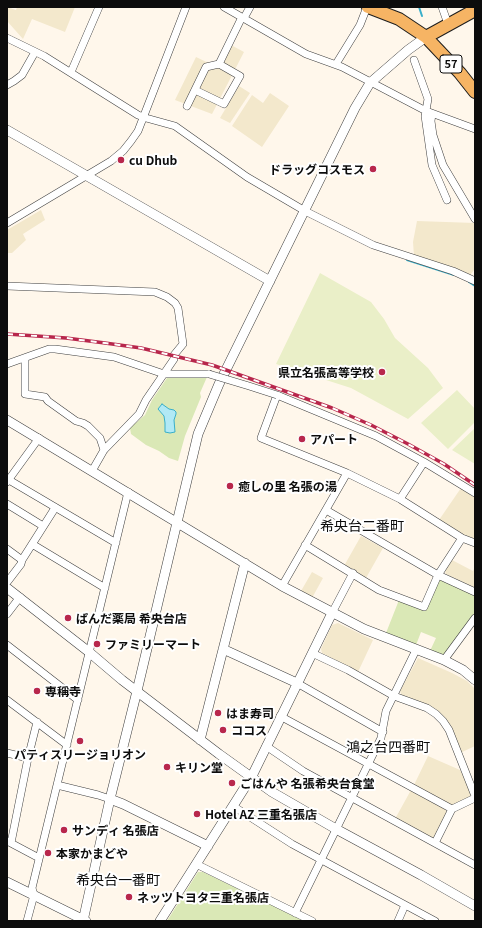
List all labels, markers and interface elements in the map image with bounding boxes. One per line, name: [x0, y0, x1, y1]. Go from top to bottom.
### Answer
road number: 57: [440, 55, 462, 73]
place label: cu Dhub: [129, 153, 177, 167]
marker: cu Dhub: [116, 155, 126, 165]
place label: ドラッグコスモス: [269, 162, 365, 176]
marker: ドラッグコスモス: [368, 164, 378, 174]
place label: 県立名張高等学校: [278, 365, 374, 379]
marker: 県立名張高等学校: [377, 367, 387, 377]
place label: アパート: [310, 432, 358, 446]
marker: アパート: [297, 434, 307, 444]
place label: 癒しの里 名張の湯: [238, 479, 337, 493]
marker: 癒しの里 名張の湯: [225, 481, 235, 491]
district label: 希央台二番町: [320, 518, 404, 534]
place label: ぱんだ薬局 希央台店: [76, 611, 187, 625]
marker: ぱんだ薬局 希央台店: [63, 613, 73, 623]
place label: ファミリーマート: [105, 637, 201, 651]
marker: ファミリーマート: [92, 639, 102, 649]
place label: 専稱寺: [45, 684, 81, 698]
marker: 専稱寺: [32, 686, 42, 696]
place label: はま寿司: [226, 706, 274, 720]
marker: はま寿司: [213, 708, 223, 718]
place label: ココス: [231, 723, 267, 737]
marker: ココス: [218, 725, 228, 735]
marker: パティスリージョリオン: [75, 736, 85, 746]
district label: 鴻之台四番町: [346, 739, 430, 755]
place label: パティスリージョリオン: [14, 747, 146, 761]
place label: キリン堂: [175, 760, 223, 774]
marker: キリン堂: [162, 762, 172, 772]
place label: ごはんや 名張希央台食堂: [240, 776, 375, 790]
marker: ごはんや 名張希央台食堂: [227, 778, 237, 788]
place label: Hotel AZ 三重名張店: [205, 807, 317, 821]
marker: Hotel AZ 三重名張店: [192, 809, 202, 819]
place label: サンディ 名張店: [72, 823, 159, 837]
marker: サンディ 名張店: [59, 825, 69, 835]
place label: 本家かまどや: [56, 846, 128, 860]
marker: 本家かまどや: [43, 848, 53, 858]
district label: 希央台一番町: [76, 872, 160, 888]
place label: ネッツトヨタ三重名張店: [137, 890, 269, 904]
marker: ネッツトヨタ三重名張店: [124, 892, 134, 902]

